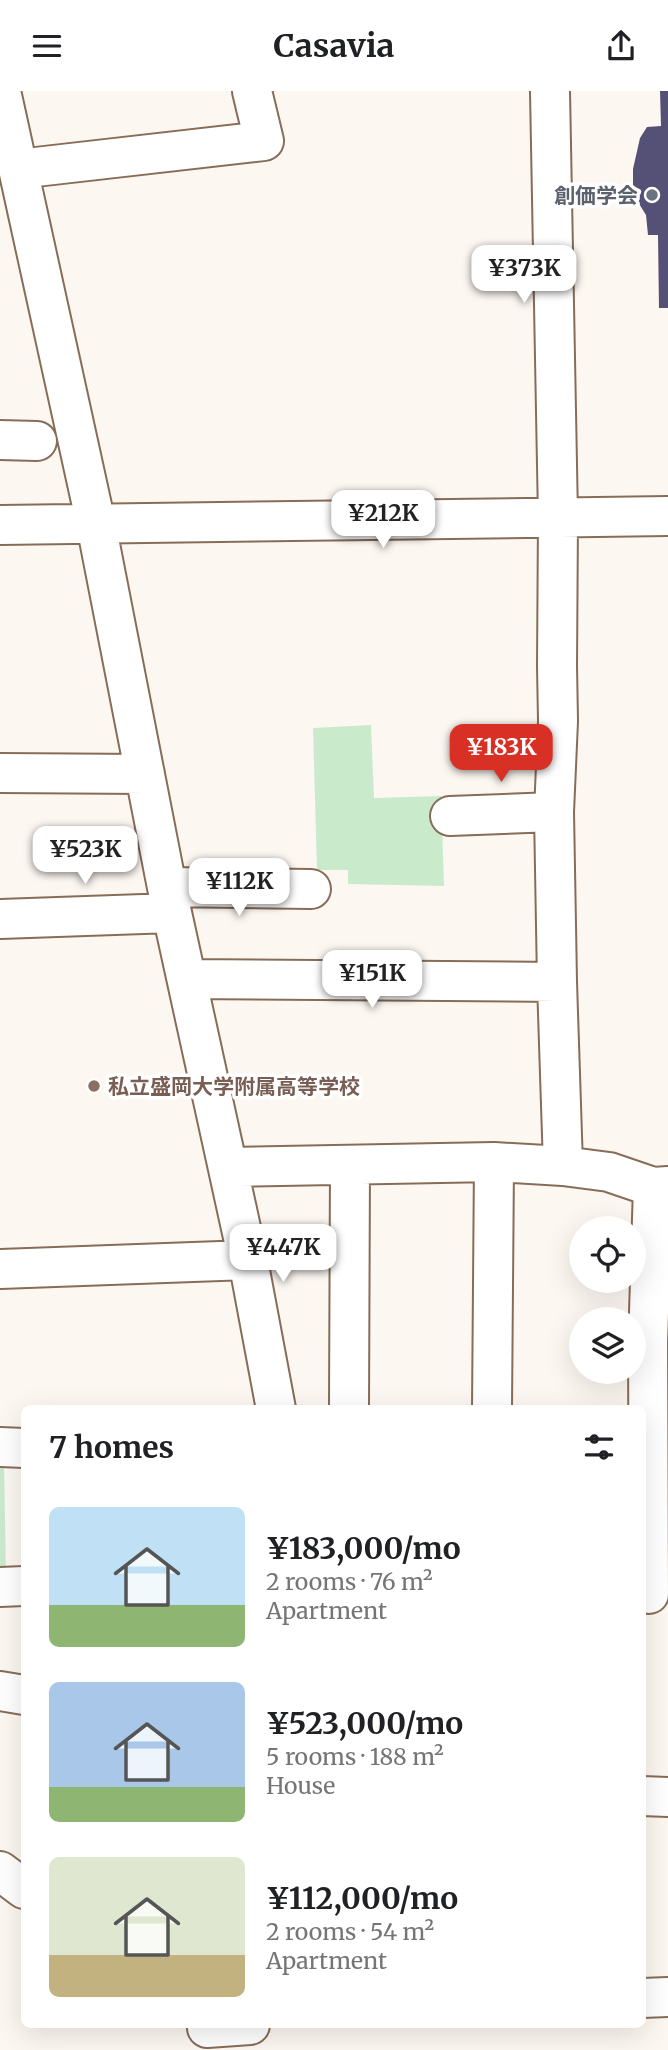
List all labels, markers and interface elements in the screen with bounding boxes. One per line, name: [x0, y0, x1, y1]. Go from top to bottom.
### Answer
text: Casavia: [274, 26, 394, 66]
icon: menu: [28, 27, 66, 65]
icon: share: [602, 27, 640, 65]
place label: 創価学会: [554, 182, 638, 209]
marker: 創価学会: [644, 187, 660, 203]
pin: ¥373K: [475, 245, 573, 305]
text: ¥373K: [487, 253, 561, 282]
pin: ¥212K: [334, 491, 432, 550]
text: ¥212K: [347, 498, 419, 527]
pin: ¥183K: [452, 725, 550, 784]
text: ¥183K: [466, 732, 536, 761]
pin: ¥523K: [36, 827, 134, 886]
text: ¥523K: [49, 834, 121, 863]
pin: ¥112K: [190, 859, 288, 918]
text: ¥112K: [205, 866, 273, 895]
pin: ¥151K: [323, 951, 421, 1010]
text: ¥151K: [338, 958, 406, 987]
place label: 私立盛岡大学附属高等学校: [108, 1073, 360, 1100]
marker: 私立盛岡大学附属高等学校: [86, 1078, 102, 1094]
map controls: [569, 1216, 646, 1384]
button: locate: [569, 1216, 646, 1293]
pin: ¥447K: [234, 1225, 332, 1284]
text: ¥447K: [245, 1232, 321, 1261]
button: layers: [569, 1307, 646, 1384]
text: 7 homes: [49, 1428, 174, 1466]
icon: filters: [580, 1428, 618, 1466]
text: ¥183,000/mo: [266, 1529, 461, 1567]
icon: home: [105, 1535, 189, 1619]
text: 2 rooms · 76 m²: [266, 1567, 433, 1596]
text: Apartment: [266, 1596, 387, 1625]
text: ¥523,000/mo: [266, 1704, 463, 1742]
icon: home: [105, 1710, 189, 1794]
text: 5 rooms · 188 m²: [266, 1742, 444, 1771]
text: House: [266, 1771, 335, 1800]
text: ¥112,000/mo: [266, 1879, 458, 1917]
icon: home: [105, 1885, 189, 1969]
text: 2 rooms · 54 m²: [266, 1917, 434, 1946]
text: Apartment: [266, 1946, 387, 1975]

